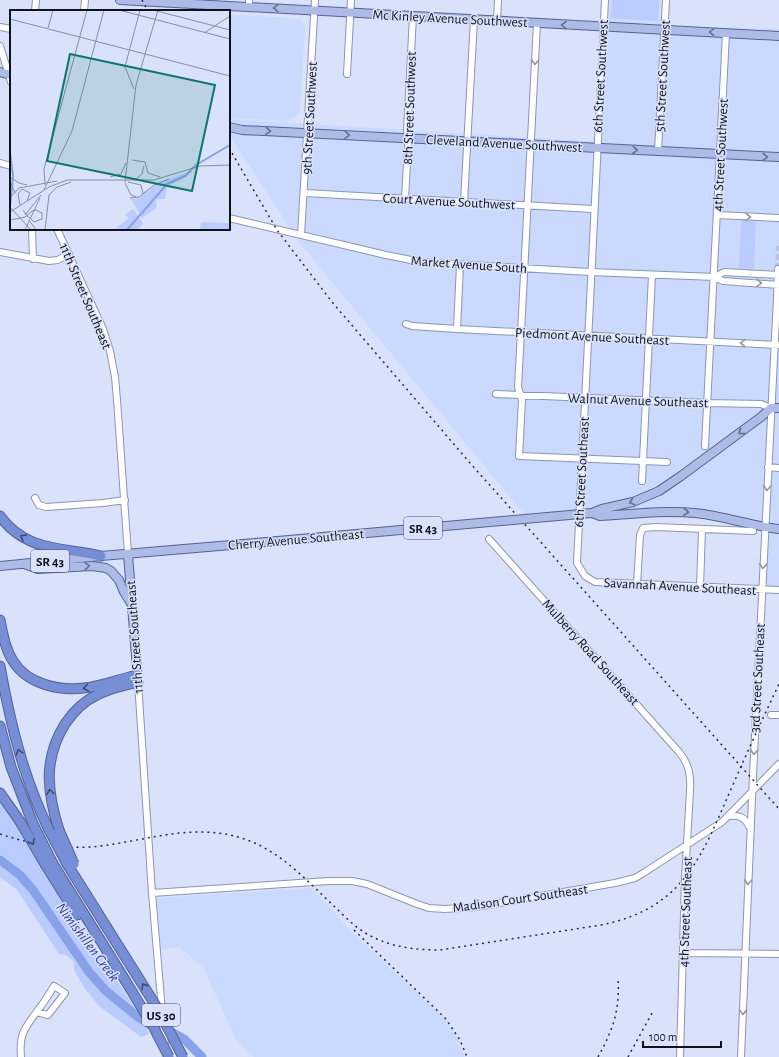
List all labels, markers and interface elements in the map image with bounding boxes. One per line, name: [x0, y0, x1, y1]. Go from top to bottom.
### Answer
one-way arrow: [272, 4, 279, 13]
street label: Mc Kinley Avenue Southwest: [372, 8, 528, 30]
inset map: [10, 10, 230, 230]
street label: 6th Street Southwest: [591, 19, 611, 133]
street label: 5th Street Southwest: [653, 19, 673, 133]
one-way arrow: [561, 20, 567, 29]
one-way arrow: [709, 28, 715, 37]
street label: 8th Street Southwest: [401, 51, 419, 165]
one-way arrow: [531, 59, 539, 65]
street label: 9th Street Southwest: [300, 61, 320, 175]
street label: 4th Street Southwest: [711, 98, 731, 212]
one-way arrow: [265, 127, 271, 135]
one-way arrow: [344, 131, 350, 140]
street label: Cleveland Avenue Southwest: [426, 133, 583, 155]
one-way arrow: [632, 146, 638, 155]
one-way arrow: [762, 152, 768, 161]
street label: Court Avenue Southwest: [382, 192, 516, 212]
one-way arrow: [745, 213, 751, 221]
street label: 11th Street Southeast: [56, 241, 114, 352]
street label: Market Avenue South: [410, 254, 527, 276]
one-way arrow: [756, 279, 762, 288]
street label: Piedmont Avenue Southeast: [515, 326, 670, 348]
one-way arrow: [740, 339, 746, 347]
street label: Walnut Avenue Southeast: [567, 392, 709, 410]
street label: 6th Street Southeast: [572, 416, 592, 528]
one-way arrow: [738, 427, 745, 434]
one-way arrow: [763, 485, 771, 491]
one-way arrow: [629, 498, 636, 506]
one-way arrow: [683, 508, 689, 517]
road number: SR 43: [404, 517, 442, 539]
street label: Cherry Avenue Southeast: [228, 527, 365, 553]
one-way arrow: [20, 535, 27, 542]
road number: SR 43: [31, 550, 69, 572]
one-way arrow: [84, 562, 90, 571]
one-way arrow: [759, 563, 767, 569]
street label: Savannah Avenue Southeast: [603, 576, 757, 598]
street label: 11th Street Southeast: [124, 579, 146, 694]
street label: Mulberry Road Southeast: [539, 597, 642, 709]
street label: 3rd Street Southeast: [748, 622, 768, 733]
one-way arrow: [83, 683, 89, 692]
one-way arrow: [15, 749, 24, 756]
one-way arrow: [750, 749, 758, 755]
one-way arrow: [46, 789, 55, 795]
one-way arrow: [28, 838, 35, 845]
street label: 4th Street Southeast: [677, 856, 695, 968]
one-way arrow: [744, 879, 752, 885]
street label: Madison Court Southeast: [452, 883, 589, 915]
water label: Nimishillen Creek: [53, 900, 122, 985]
one-way arrow: [141, 983, 148, 990]
road number: US 30: [142, 1004, 180, 1026]
one-way arrow: [739, 1009, 747, 1015]
scale bar: [643, 1023, 721, 1049]
text: 100 m: [649, 1031, 677, 1043]

